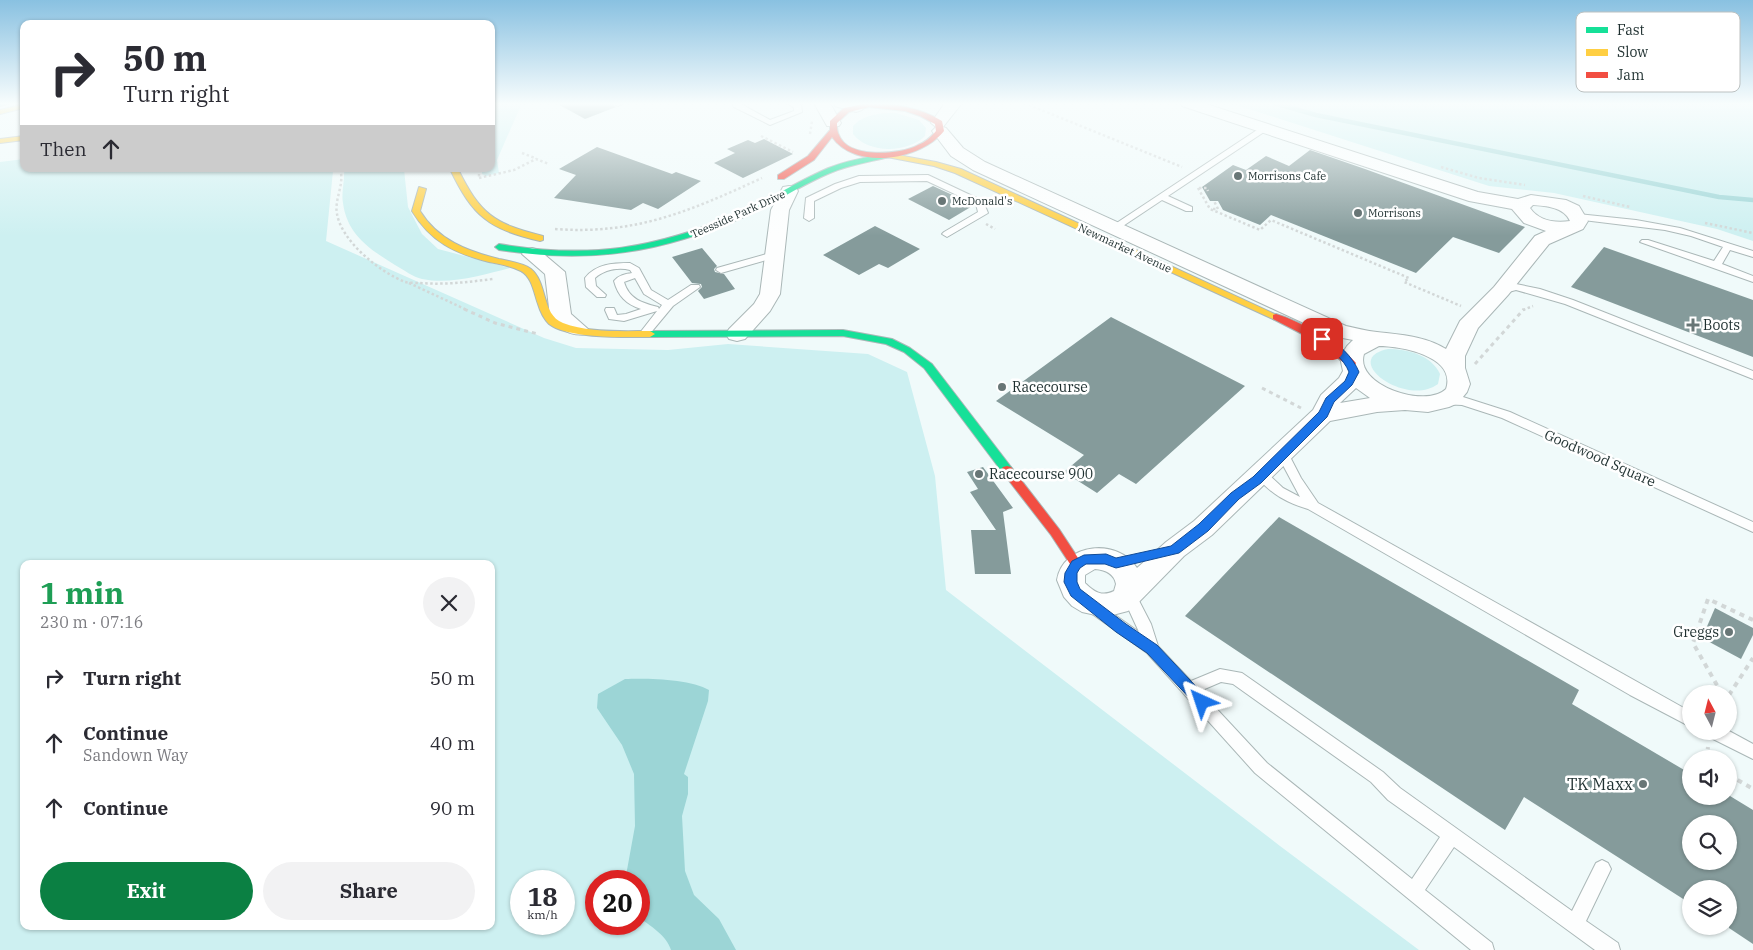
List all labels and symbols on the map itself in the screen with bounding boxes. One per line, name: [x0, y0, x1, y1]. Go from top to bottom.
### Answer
legend: [1576, 12, 1740, 92]
text: Fast: [1617, 21, 1645, 39]
text: Slow: [1617, 43, 1648, 61]
text: Jam: [1617, 66, 1644, 84]
place label: Morrisons Cafe: [1248, 169, 1326, 183]
marker: Morrisons Cafe: [1232, 170, 1244, 182]
street label: Teesside Park Drive: [689, 187, 788, 241]
place label: McDonald's: [952, 194, 1012, 208]
marker: McDonald's: [936, 195, 948, 207]
place label: Morrisons: [1368, 206, 1421, 220]
marker: Morrisons: [1352, 207, 1364, 219]
street label: Newmarket Avenue: [1076, 220, 1174, 276]
place label: Boots: [1703, 316, 1740, 334]
pin: [1301, 318, 1343, 360]
marker: Boots: [1687, 319, 1699, 331]
place label: Racecourse: [1012, 378, 1088, 396]
marker: Racecourse: [996, 381, 1008, 393]
street label: Goodwood Square: [1542, 425, 1658, 491]
place label: Racecourse 900: [989, 465, 1093, 483]
marker: Racecourse 900: [973, 468, 985, 480]
place label: Greggs: [1673, 623, 1719, 641]
marker: Greggs: [1723, 626, 1735, 638]
position arrow: [1175, 675, 1227, 727]
north arrow: [1682, 685, 1738, 740]
place label: TK Maxx: [1567, 774, 1633, 794]
marker: TK Maxx: [1637, 778, 1649, 790]
speed limit sign: 20: [585, 870, 650, 935]

